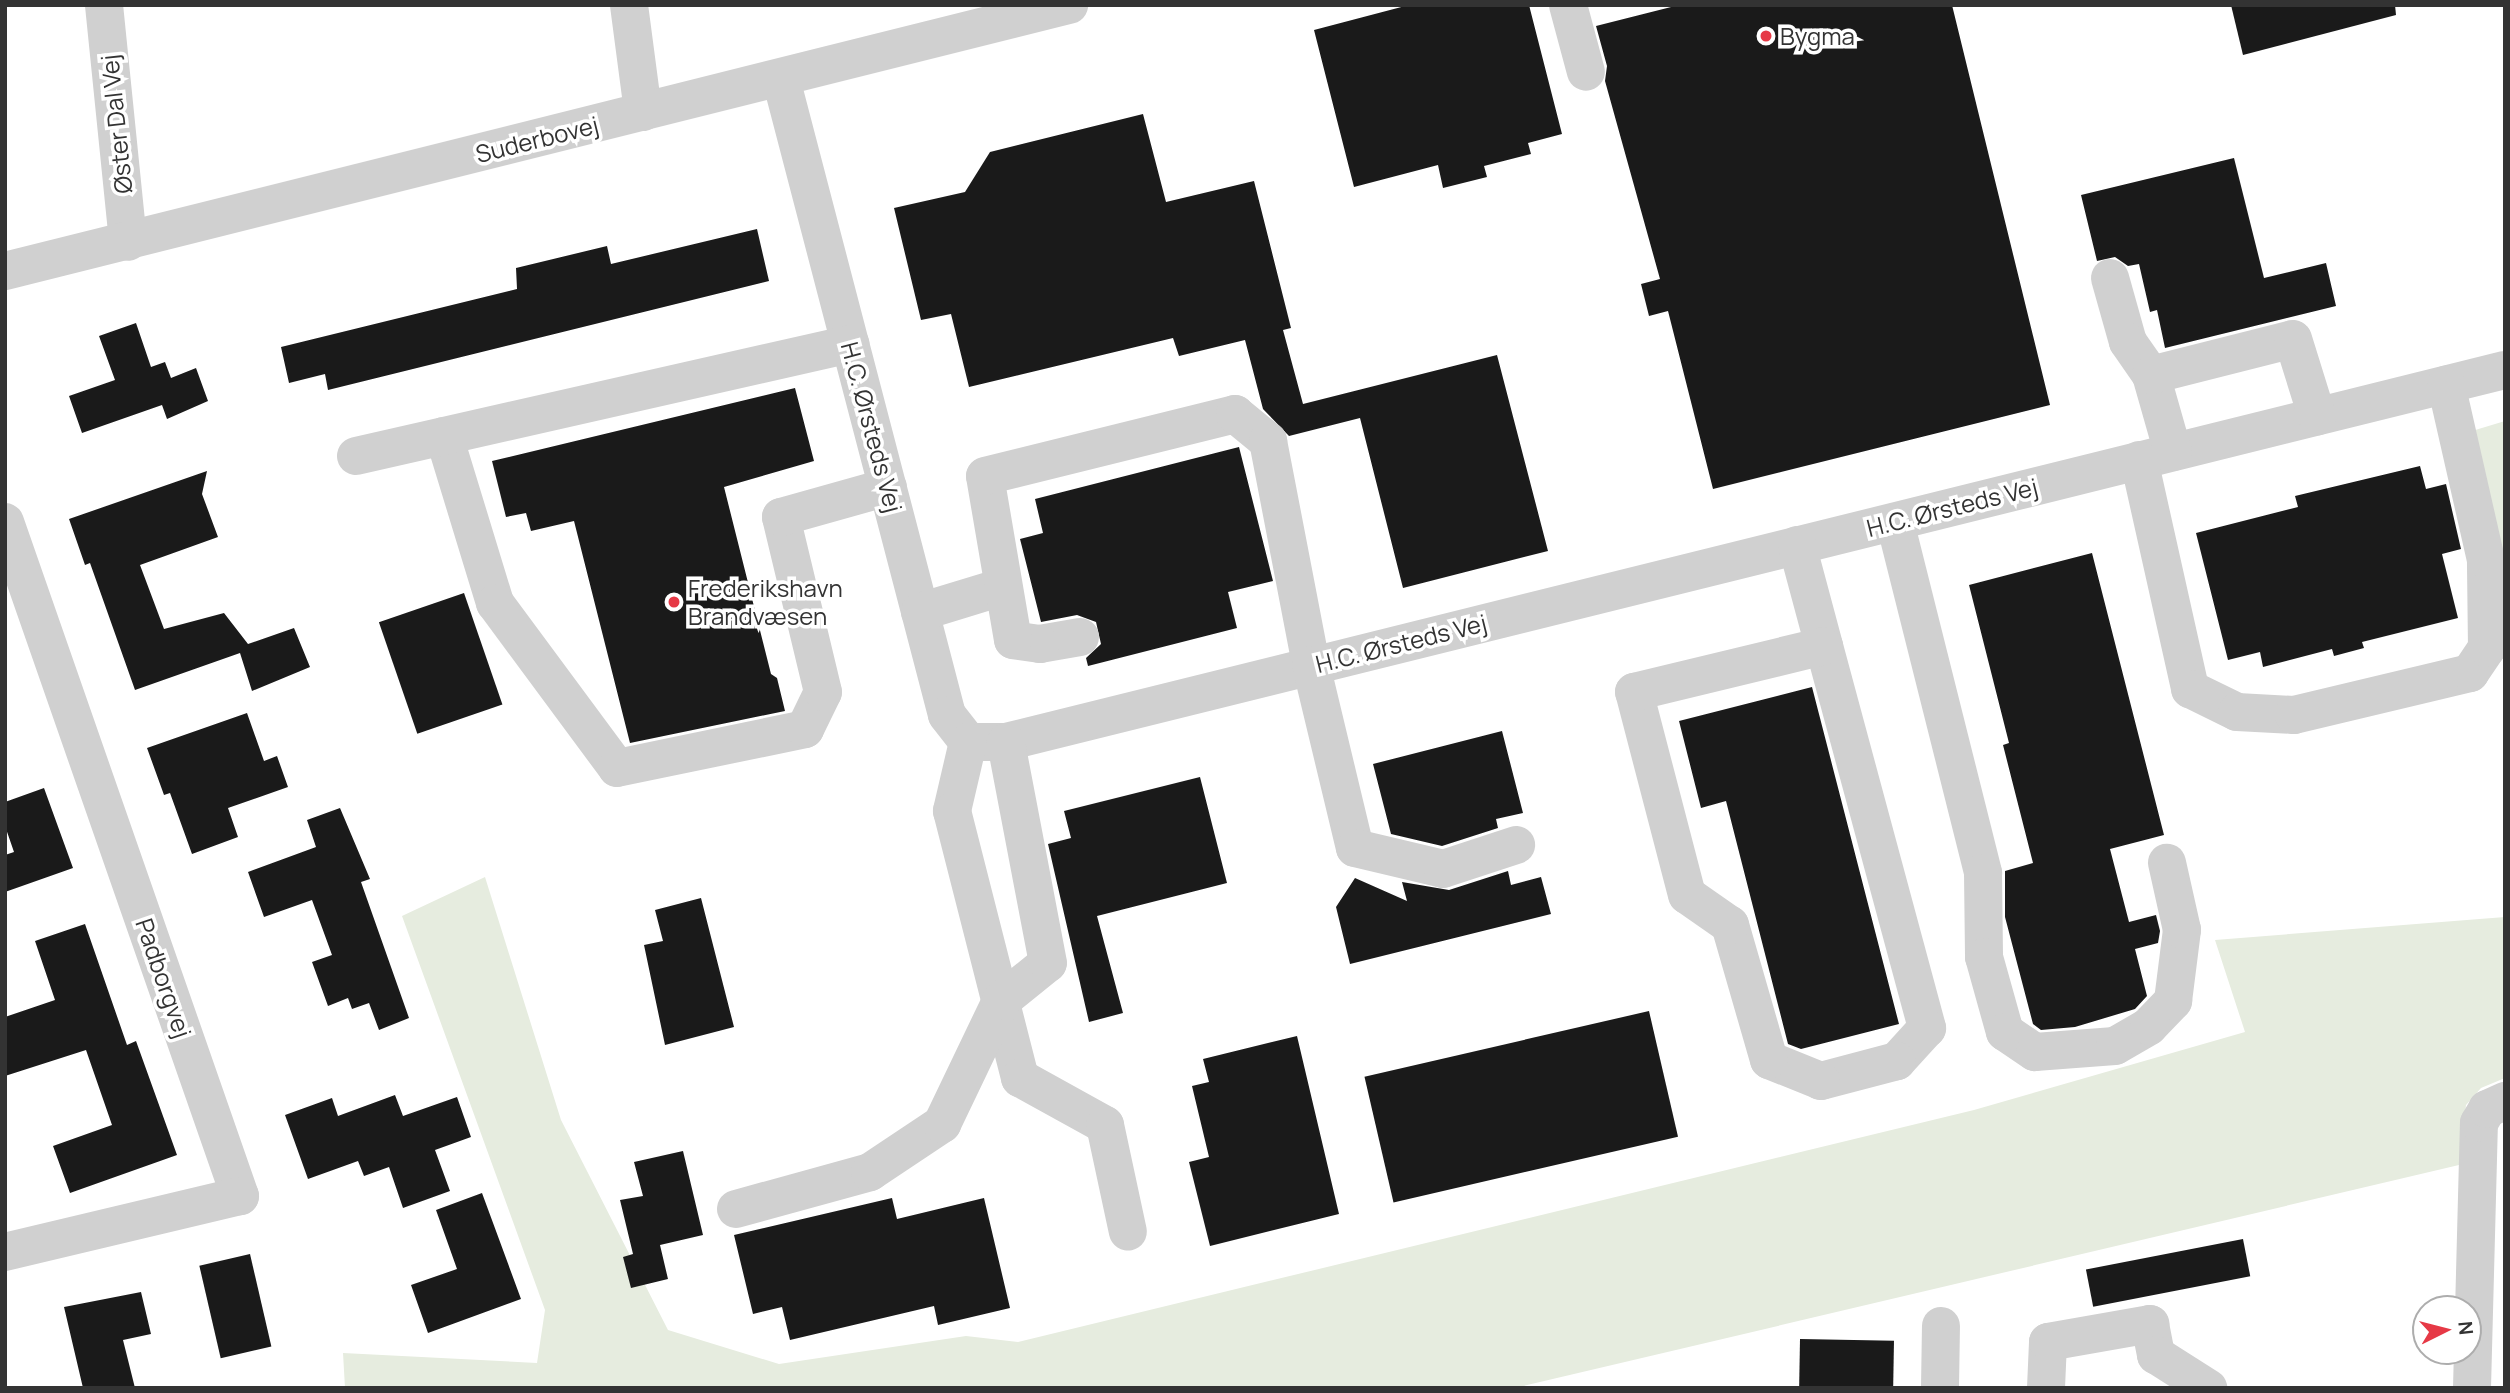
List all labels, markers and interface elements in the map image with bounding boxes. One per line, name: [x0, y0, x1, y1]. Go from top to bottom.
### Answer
place label: Bygma: [1780, 22, 1855, 50]
marker: Bygma: [1758, 28, 1774, 44]
street label: Øster Dal Vej: [94, 53, 138, 195]
street label: Suderbovej: [473, 110, 601, 168]
street label: H.C. Ørsteds Vej: [835, 339, 909, 515]
street label: H.C. Ørsteds Vej: [1863, 472, 2041, 542]
place label: Frederikshavn Brandvæsen: [688, 574, 843, 630]
marker: Frederikshavn Brandvæsen: [666, 594, 682, 610]
street label: H.C. Ørsteds Vej: [1312, 608, 1490, 678]
street label: Padborgvej: [130, 915, 198, 1041]
north arrow: [2412, 1295, 2482, 1365]
text: N: [2452, 1320, 2480, 1336]

